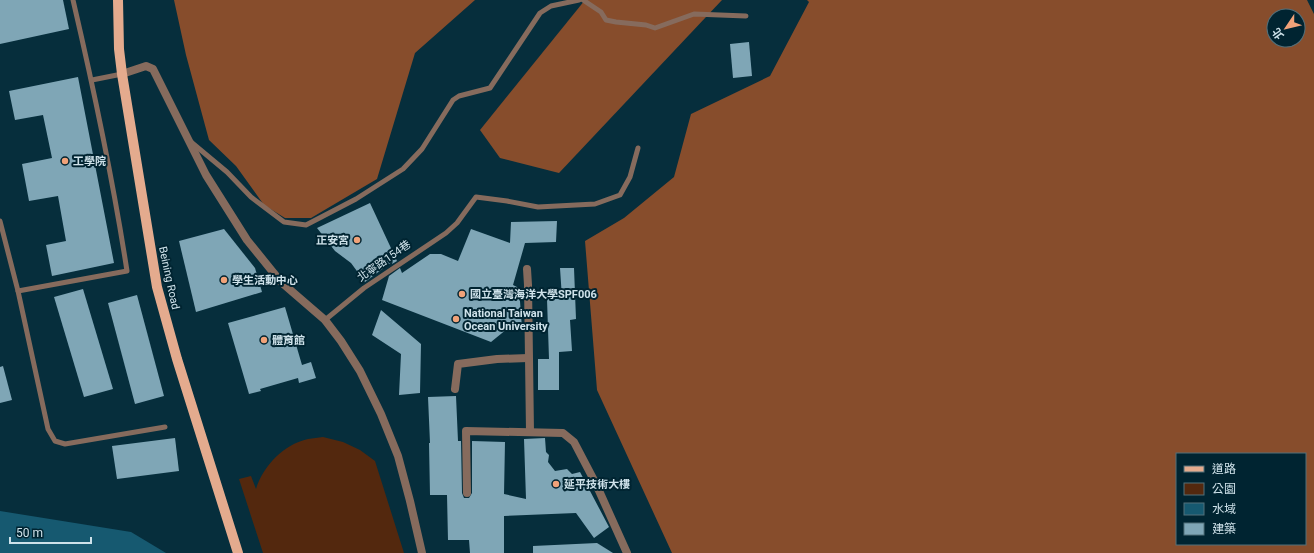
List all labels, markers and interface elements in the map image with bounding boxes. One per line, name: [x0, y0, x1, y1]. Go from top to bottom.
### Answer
north arrow: [1266, 8, 1306, 48]
text: 北: [1270, 25, 1287, 42]
place label: 工學院: [73, 155, 106, 168]
marker: 工學院: [60, 156, 70, 166]
place label: 正安宮: [316, 234, 349, 247]
marker: 正安宮: [352, 235, 362, 245]
street label: 北寧路154巷: [355, 238, 413, 284]
street label: Beining Road: [156, 245, 182, 311]
place label: 學生活動中心: [232, 274, 298, 287]
marker: 學生活動中心: [219, 275, 229, 285]
place label: 國立臺灣海洋大學SPF006: [470, 288, 597, 301]
marker: 國立臺灣海洋大學SPF006: [457, 289, 467, 299]
place label: National Taiwan Ocean University: [464, 307, 548, 333]
marker: National Taiwan Ocean University: [451, 314, 461, 324]
place label: 體育館: [272, 334, 305, 347]
marker: 體育館: [259, 335, 269, 345]
legend: [1176, 453, 1306, 545]
text: 道路: [1212, 462, 1236, 476]
place label: 延平技術大樓: [564, 478, 630, 491]
marker: 延平技術大樓: [551, 479, 561, 489]
text: 公園: [1212, 482, 1236, 496]
text: 水域: [1212, 502, 1236, 516]
scale bar: [10, 519, 91, 545]
text: 建築: [1212, 522, 1236, 536]
text: 50 m: [16, 526, 43, 540]

